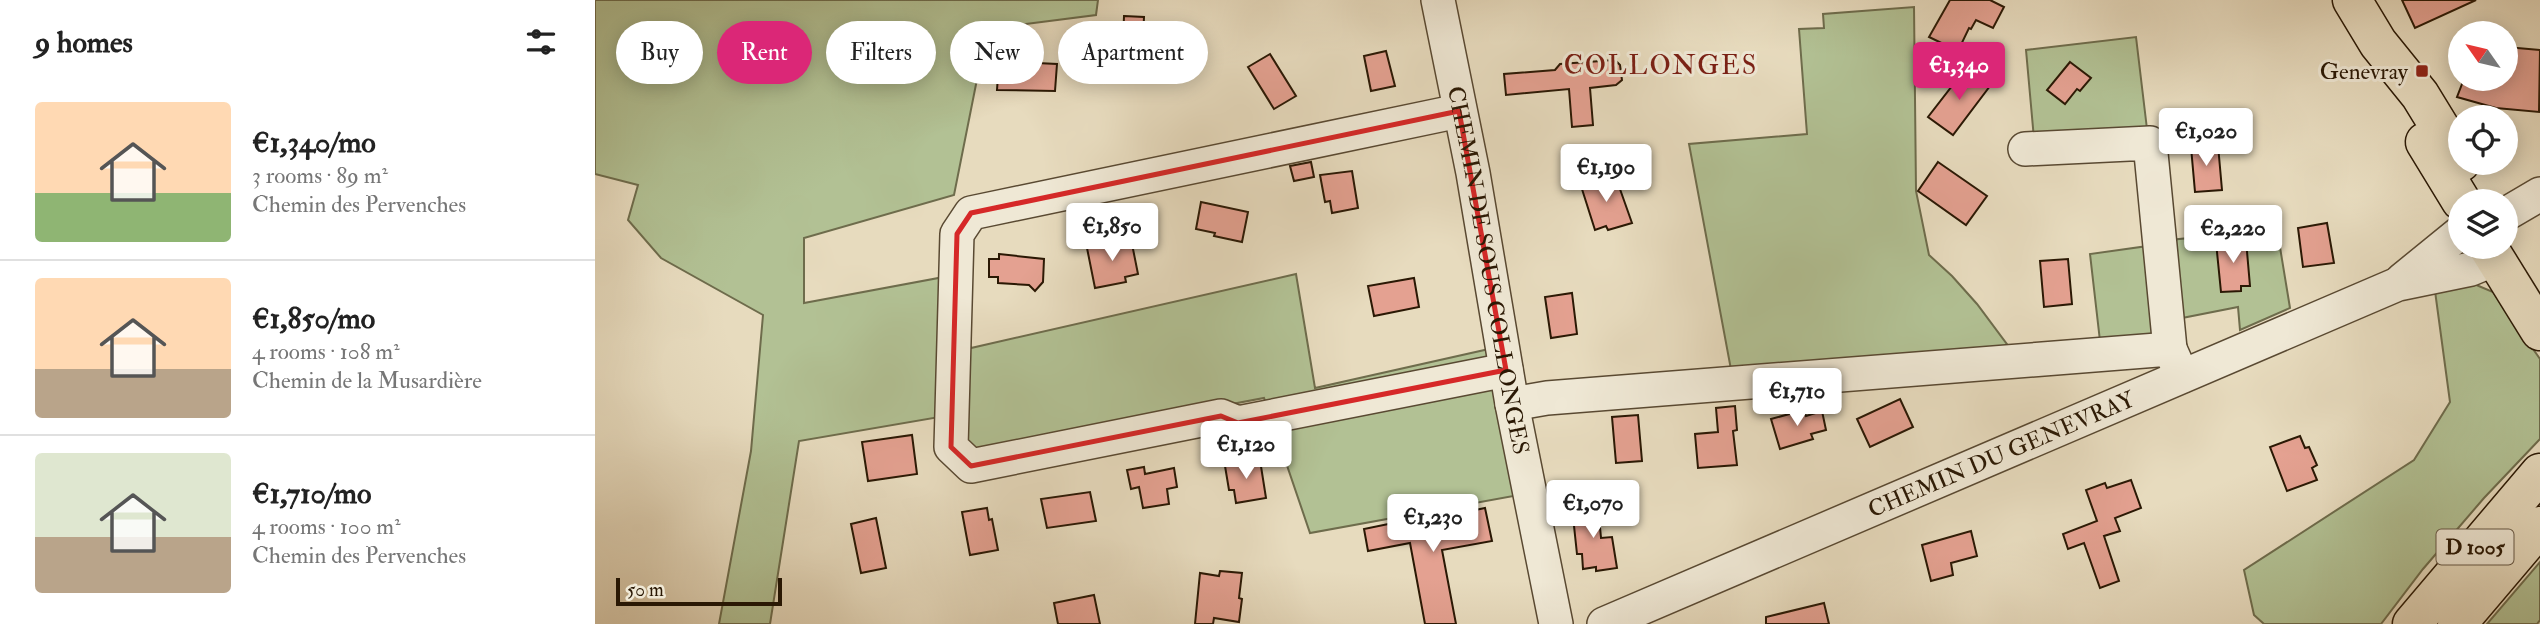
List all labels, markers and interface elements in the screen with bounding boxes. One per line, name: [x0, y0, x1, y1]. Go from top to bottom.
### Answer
chip: Buy: [616, 21, 703, 84]
chip: Rent: [717, 21, 812, 84]
chip: Filters: [826, 21, 936, 84]
chip: New: [950, 21, 1044, 84]
chip: Apartment: [1058, 21, 1208, 84]
north arrow: [2448, 21, 2518, 91]
map controls: [2448, 21, 2518, 259]
icon: filters: [522, 23, 560, 61]
text: 9 homes: [35, 24, 133, 61]
pin: €1,340: [1902, 42, 2016, 102]
district label: COLLONGES: [1564, 50, 1758, 82]
text: €1,340: [1929, 50, 1989, 79]
place label: Genevray: [2320, 57, 2409, 86]
marker: Genevray: [2414, 63, 2430, 79]
street label: CHEMIN DE SOUS COLLONGES: [1441, 84, 1536, 457]
button: locate: [2448, 105, 2518, 175]
pin: €1,020: [2149, 108, 2263, 168]
text: €1,020: [2175, 116, 2237, 145]
text: €1,340/mo: [252, 124, 376, 161]
icon: home: [91, 130, 175, 214]
pin: €1,190: [1549, 144, 1663, 204]
text: €1,190: [1577, 152, 1635, 181]
text: 3 rooms · 89 m²: [252, 161, 388, 190]
button: layers: [2448, 189, 2518, 259]
text: Chemin des Pervenches: [252, 190, 466, 219]
pin: €1,850: [1055, 204, 1169, 263]
pin: €2,220: [2176, 205, 2290, 265]
text: €1,850: [1082, 211, 1142, 240]
text: €2,220: [2200, 213, 2266, 242]
text: €1,850/mo: [252, 300, 375, 337]
icon: home: [91, 306, 175, 390]
text: 4 rooms · 108 m²: [252, 337, 400, 366]
text: Chemin de la Musardière: [252, 366, 482, 395]
pin: €1,710: [1740, 368, 1854, 428]
text: €1,710: [1769, 376, 1825, 405]
street label: CHEMIN DU GENEVRAY: [1864, 384, 2140, 524]
pin: €1,120: [1189, 421, 1303, 481]
text: €1,120: [1217, 429, 1275, 458]
text: €1,710/mo: [252, 475, 371, 512]
pin: €1,070: [1536, 480, 1650, 540]
icon: home: [91, 481, 175, 565]
text: €1,070: [1562, 488, 1624, 517]
pin: €1,230: [1376, 494, 1490, 554]
text: €1,230: [1403, 502, 1463, 531]
text: 4 rooms · 100 m²: [252, 512, 401, 541]
road number: D 1005: [2437, 530, 2513, 564]
text: Chemin des Pervenches: [252, 541, 466, 570]
scale bar: [616, 575, 782, 607]
text: 50 m: [627, 578, 664, 602]

